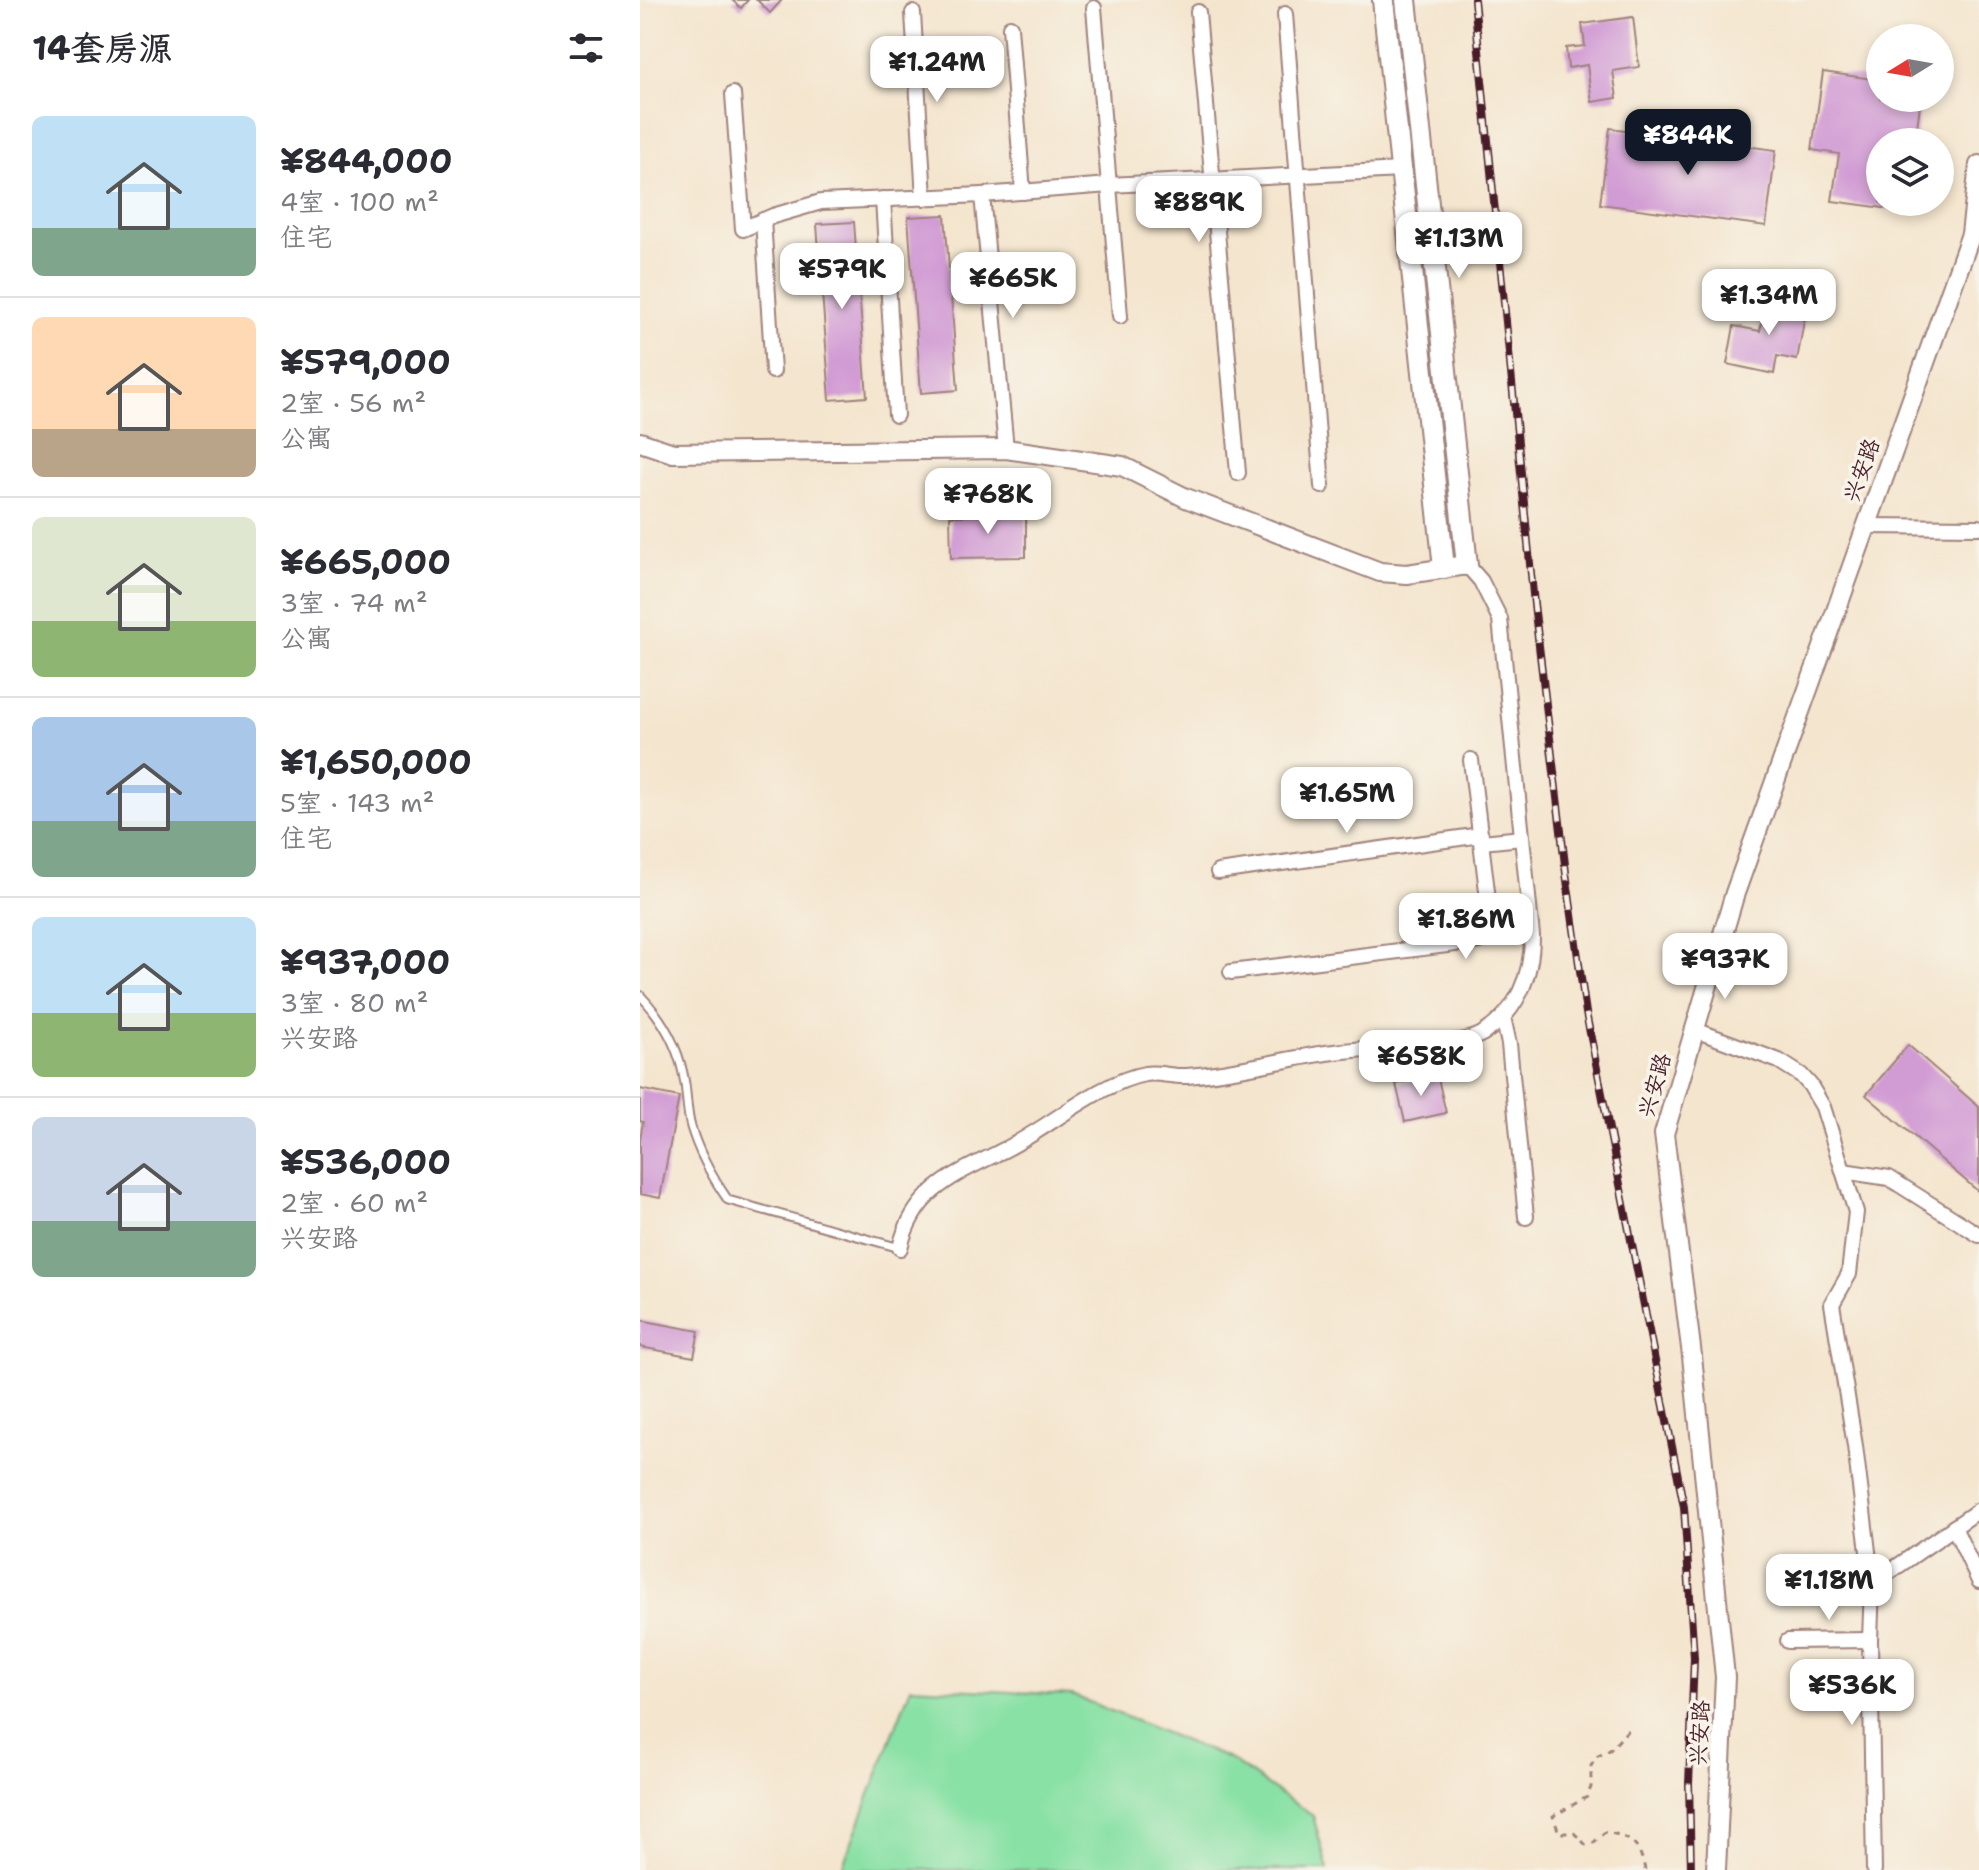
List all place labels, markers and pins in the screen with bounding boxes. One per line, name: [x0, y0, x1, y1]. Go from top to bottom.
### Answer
pin: ¥1.24M: [872, 36, 1002, 104]
pin: ¥844K: [1632, 109, 1744, 177]
pin: ¥889K: [1143, 176, 1255, 244]
pin: ¥1.13M: [1394, 212, 1524, 280]
pin: ¥579K: [786, 243, 898, 311]
pin: ¥665K: [957, 252, 1069, 320]
pin: ¥1.34M: [1704, 269, 1834, 337]
pin: ¥768K: [932, 468, 1044, 536]
pin: ¥1.65M: [1282, 767, 1412, 835]
pin: ¥1.86M: [1401, 893, 1531, 961]
pin: ¥937K: [1669, 933, 1781, 1001]
pin: ¥658K: [1365, 1030, 1477, 1098]
pin: ¥1.18M: [1764, 1554, 1894, 1622]
pin: ¥536K: [1796, 1659, 1908, 1727]

